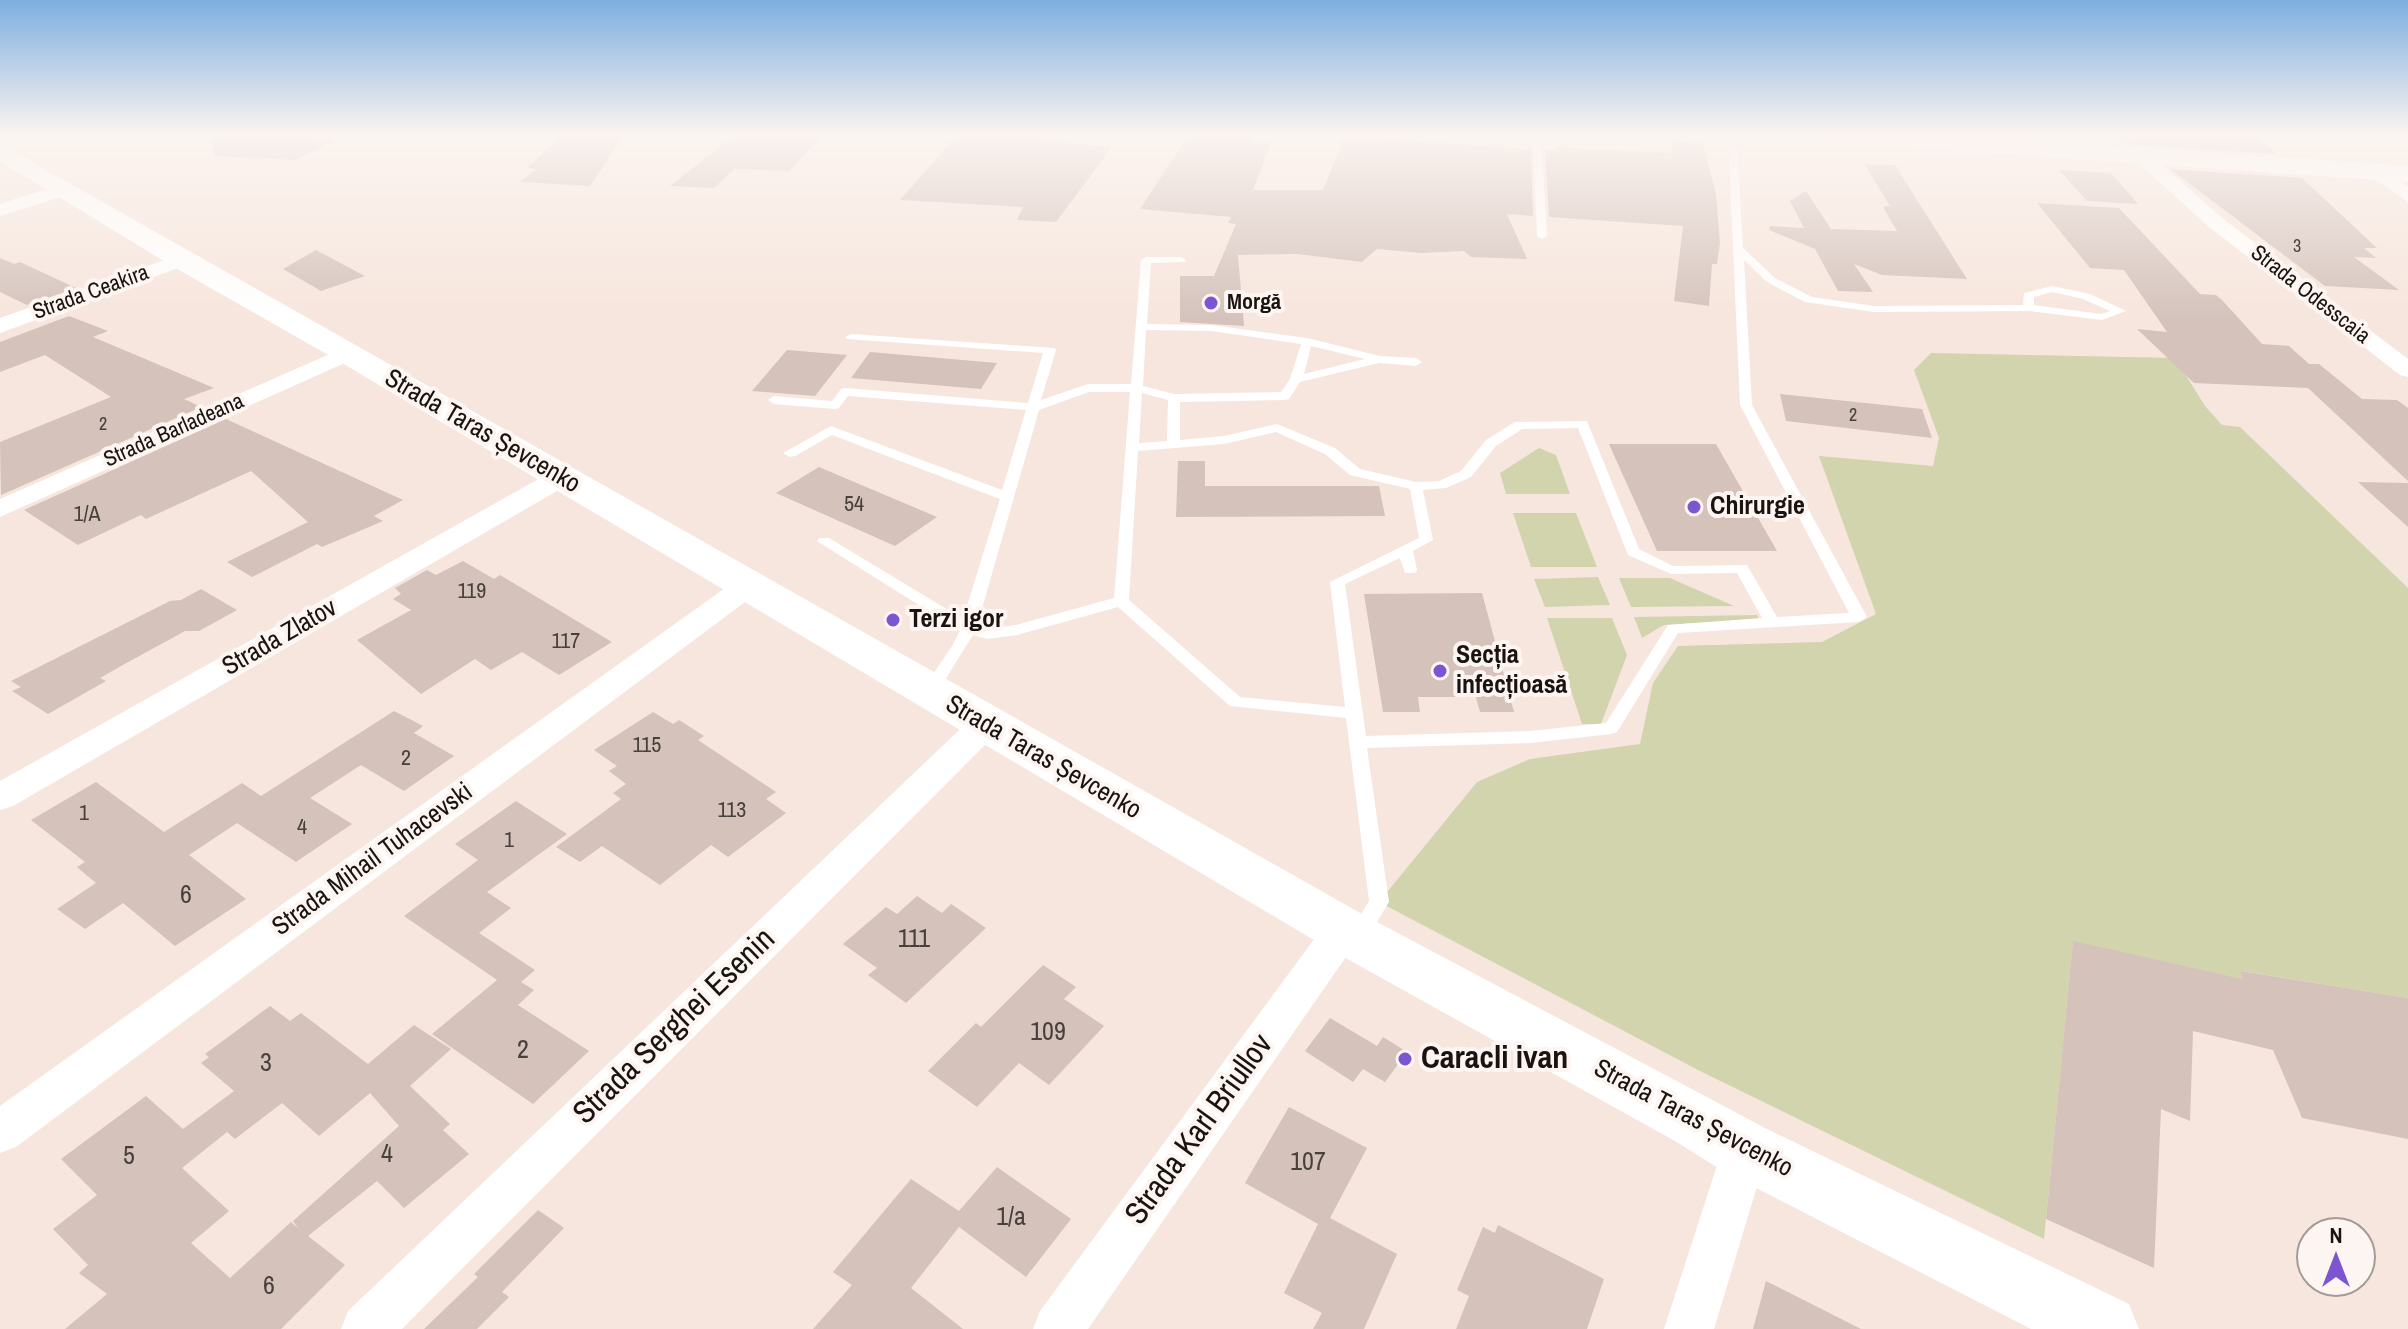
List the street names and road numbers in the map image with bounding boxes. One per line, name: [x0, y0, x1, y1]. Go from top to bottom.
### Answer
street label: Strada Odesscaia: [2245, 240, 2375, 350]
street label: Strada Ceakira: [29, 260, 153, 326]
street label: Strada Taras Șevcenko: [379, 363, 585, 501]
street label: Strada Barladeana: [100, 388, 248, 474]
street label: Strada Zlatov: [217, 593, 343, 683]
street label: Strada Taras Șevcenko: [940, 689, 1146, 827]
street label: Strada Mihail Tuhacevski: [267, 777, 479, 943]
street label: Strada Serghei Esenin: [566, 921, 784, 1133]
street label: Strada Karl Briullov: [1118, 1027, 1282, 1233]
street label: Strada Taras Șevcenko: [1588, 1053, 1798, 1185]

